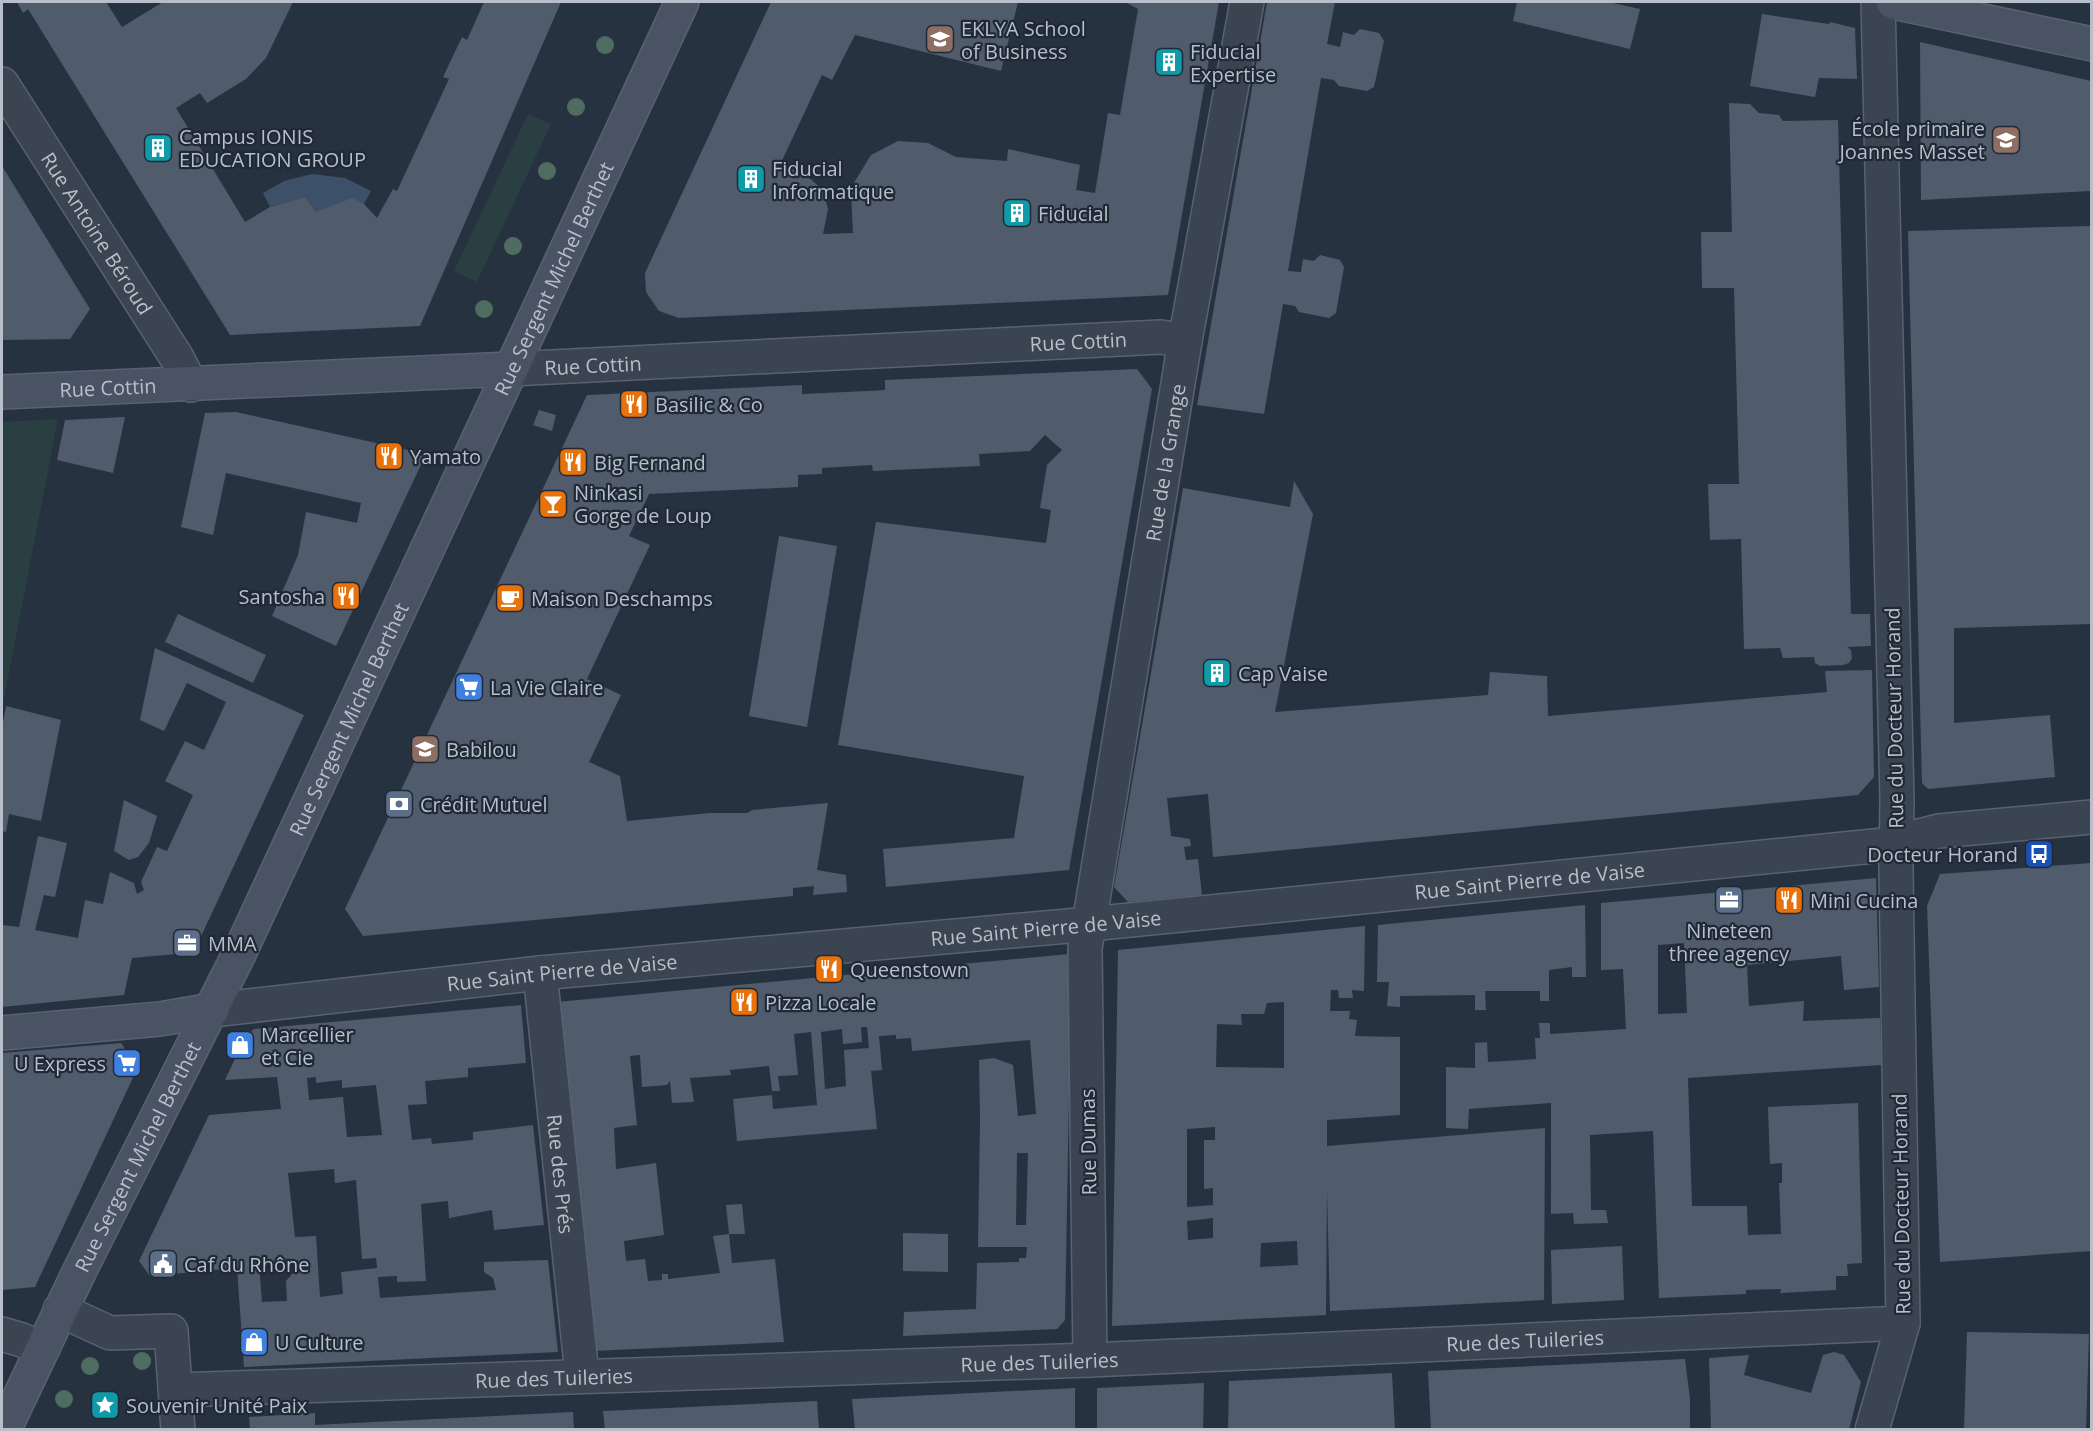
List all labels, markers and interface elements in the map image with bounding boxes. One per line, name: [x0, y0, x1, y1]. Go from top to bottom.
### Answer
place label: EKLYA School of Business: [961, 15, 1086, 65]
school or university icon: EKLYA School of Business: [924, 23, 956, 55]
place label: Fiducial Expertise: [1190, 38, 1276, 88]
building icon: Fiducial Expertise: [1153, 46, 1185, 78]
place label: École primaire Joannes Masset: [1837, 115, 1985, 165]
place label: Campus IONIS EDUCATION GROUP: [179, 123, 366, 173]
school or university icon: École primaire Joannes Masset: [1990, 124, 2022, 156]
building icon: Campus IONIS EDUCATION GROUP: [142, 132, 174, 164]
street label: Rue Antoine Béroud: [35, 147, 159, 320]
place label: Fiducial Informatique: [772, 155, 894, 205]
street label: Rue Sergent Michel Berthet: [487, 157, 619, 400]
building icon: Fiducial Informatique: [735, 163, 767, 195]
building icon: Fiducial: [1001, 197, 1033, 229]
place label: Fiducial: [1038, 200, 1109, 227]
street label: Rue Cottin: [1029, 325, 1128, 357]
street label: Rue Cottin: [544, 349, 642, 381]
street label: Rue Cottin: [59, 372, 157, 403]
street label: Rue de la Grange: [1139, 382, 1191, 543]
restaurant icon: Basilic & Co: [618, 388, 650, 420]
place label: Basilic & Co: [655, 391, 763, 418]
restaurant icon: Yamato: [373, 440, 405, 472]
place label: Yamato: [410, 443, 481, 470]
restaurant icon: Big Fernand: [557, 446, 589, 478]
place label: Big Fernand: [594, 449, 706, 476]
place label: Ninkasi Gorge de Loup: [574, 479, 712, 529]
bar icon: Ninkasi Gorge de Loup: [537, 488, 569, 520]
restaurant icon: Santosha: [330, 580, 362, 612]
cafe icon: Maison Deschamps: [494, 582, 526, 614]
place label: Santosha: [239, 583, 325, 610]
place label: Maison Deschamps: [531, 585, 713, 612]
street label: Rue Sergent Michel Berthet: [282, 598, 414, 840]
street label: Rue du Docteur Horand: [1879, 607, 1909, 829]
building icon: Cap Vaise: [1201, 657, 1233, 689]
place label: Cap Vaise: [1238, 660, 1328, 687]
supermarket icon: La Vie Claire: [453, 671, 485, 703]
place label: La Vie Claire: [490, 674, 603, 701]
school or university icon: Babilou: [409, 733, 441, 765]
place label: Babilou: [446, 736, 517, 763]
bank icon: Crédit Mutuel: [383, 788, 415, 820]
place label: Crédit Mutuel: [420, 791, 548, 818]
bus stop icon: Docteur Horand: [2023, 838, 2055, 870]
place label: Docteur Horand: [1867, 841, 2018, 868]
street label: Rue Saint Pierre de Vaise: [1413, 855, 1646, 905]
office icon: Nineteen three agency: [1713, 884, 1745, 916]
restaurant icon: Mini Cucina: [1773, 884, 1805, 916]
place label: Mini Cucina: [1810, 887, 1918, 914]
street label: Rue Saint Pierre de Vaise: [929, 903, 1162, 952]
place label: Nineteen three agency: [1669, 917, 1790, 967]
office icon: MMA: [171, 927, 203, 959]
place label: MMA: [208, 930, 257, 957]
street label: Rue Saint Pierre de Vaise: [445, 947, 678, 997]
restaurant icon: Queenstown: [813, 953, 845, 985]
place label: Queenstown: [850, 956, 969, 983]
restaurant icon: Pizza Locale: [728, 986, 760, 1018]
place label: Pizza Locale: [765, 989, 877, 1016]
place label: Marcellier et Cie: [261, 1021, 354, 1071]
shop icon: Marcellier et Cie: [224, 1029, 256, 1061]
street label: Rue Sergent Michel Berthet: [68, 1037, 206, 1276]
supermarket icon: U Express: [111, 1047, 143, 1079]
place label: U Express: [14, 1050, 106, 1077]
street label: Rue Dumas: [1074, 1088, 1102, 1196]
street label: Rue du Docteur Horand: [1886, 1093, 1916, 1315]
street label: Rue des Prés: [541, 1113, 581, 1235]
public building icon: Caf du Rhône: [147, 1248, 179, 1280]
place label: Caf du Rhône: [184, 1251, 309, 1278]
street label: Rue des Tuileries: [1446, 1323, 1605, 1357]
shop icon: U Culture: [238, 1326, 270, 1358]
place label: U Culture: [275, 1329, 364, 1356]
street label: Rue des Tuileries: [960, 1345, 1119, 1378]
street label: Rue des Tuileries: [474, 1362, 633, 1394]
place icon: Souvenir Unité Paix: [89, 1389, 121, 1421]
place label: Souvenir Unité Paix: [126, 1392, 308, 1419]

